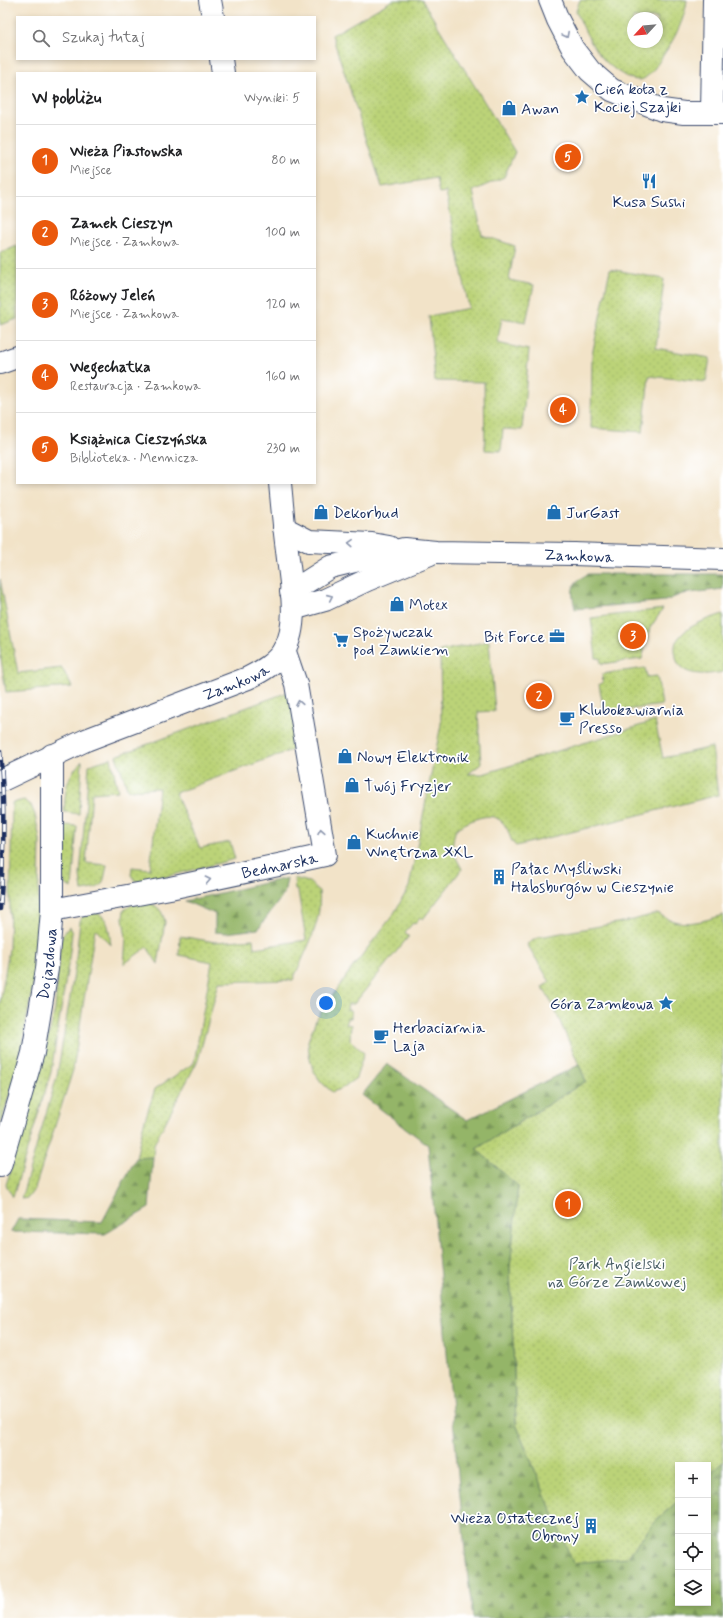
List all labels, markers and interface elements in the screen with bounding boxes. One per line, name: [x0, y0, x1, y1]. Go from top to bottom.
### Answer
north arrow: [627, 12, 663, 48]
search box: [16, 16, 316, 60]
icon: search: [30, 27, 52, 49]
text: Szukaj tutaj: [62, 28, 145, 48]
one-way arrow: [562, 31, 569, 39]
place label: Cień kota z Kociej Szajki: [594, 79, 682, 118]
text: W pobliżu: [32, 87, 101, 109]
place icon: Cień kota z Kociej Szajki: [573, 88, 591, 106]
text: Wyniki: 5: [244, 90, 300, 107]
shop icon: Awan: [500, 99, 518, 117]
place label: Awan: [521, 99, 559, 120]
text: Wieża Piastowska: [70, 142, 183, 162]
pin: 5: [555, 142, 581, 172]
text: 1: [42, 152, 48, 169]
text: 80 m: [271, 152, 300, 169]
text: Miejsce: [70, 162, 112, 179]
restaurant icon: Kusa Sushi: [640, 172, 658, 190]
place label: Kusa Sushi: [613, 192, 686, 213]
text: Zamek Cieszyn: [70, 214, 173, 234]
text: 2: [42, 224, 48, 241]
text: 100 m: [265, 224, 300, 241]
text: Miejsce · Zamkowa: [70, 234, 179, 251]
text: Różowy Jeleń: [70, 286, 155, 306]
text: 3: [42, 296, 48, 313]
text: 120 m: [266, 296, 300, 313]
text: Miejsce · Zamkowa: [70, 306, 179, 323]
text: Wegechatka: [70, 358, 151, 378]
text: 4: [41, 368, 49, 385]
text: 160 m: [265, 368, 300, 385]
text: Restauracja · Zamkowa: [70, 378, 201, 395]
pin: 4: [550, 395, 576, 425]
text: Książnica Cieszyńska: [70, 430, 207, 450]
text: 5: [41, 440, 49, 457]
text: 230 m: [266, 440, 300, 457]
text: Biblioteka · Mennicza: [70, 450, 198, 467]
shop icon: Dekorbud: [312, 503, 330, 521]
place label: Dekorbud: [333, 503, 398, 524]
shop icon: JurGast: [545, 503, 563, 521]
place label: JurGast: [566, 503, 620, 524]
one-way arrow: [348, 539, 354, 547]
street label: Zamkowa: [543, 545, 615, 568]
one-way arrow: [325, 594, 333, 602]
shop icon: Motex: [388, 595, 406, 613]
place label: Motex: [409, 595, 448, 616]
pin: 3: [620, 621, 646, 651]
place label: Spożywczak pod Zamkiem: [353, 622, 449, 661]
place label: Bit Force: [484, 627, 545, 648]
office icon: Bit Force: [548, 627, 566, 645]
supermarket icon: Spożywczak pod Zamkiem: [332, 631, 350, 649]
street label: Zamkowa: [200, 659, 274, 706]
pin: 2: [526, 681, 552, 711]
one-way arrow: [295, 700, 304, 706]
place label: Klubokawiarnia Presso: [579, 700, 684, 739]
cafe icon: Klubokawiarnia Presso: [558, 709, 576, 727]
shop icon: Nowy Elektronik: [336, 747, 354, 765]
place label: Nowy Elektronik: [357, 747, 469, 768]
shop icon: Twój Fryzjer: [343, 776, 361, 794]
place label: Twój Fryzjer: [364, 776, 452, 797]
place label: Kuchnie Wnętrzna XXL: [366, 824, 473, 863]
one-way arrow: [317, 828, 326, 834]
shop icon: Kuchnie Wnętrzna XXL: [345, 833, 363, 851]
street label: Bednarska: [240, 848, 320, 884]
place label: Pałac Myśliwski Habsburgów w Cieszynie: [511, 859, 674, 899]
building icon: Pałac Myśliwski Habsburgów w Cieszynie: [490, 868, 508, 886]
one-way arrow: [205, 877, 211, 885]
street label: Dojazdowa: [33, 927, 62, 1002]
your location: [316, 993, 336, 1013]
place label: Góra Zamkowa: [550, 994, 654, 1015]
place icon: Góra Zamkowa: [657, 994, 675, 1012]
place label: Herbaciarnia Laja: [393, 1018, 486, 1057]
cafe icon: Herbaciarnia Laja: [372, 1027, 390, 1045]
pin: 1: [555, 1189, 581, 1219]
park label: Park Angielski na Górze Zamkowej: [548, 1254, 686, 1293]
map controls: [675, 1462, 711, 1606]
button: +: [675, 1462, 711, 1498]
button: −: [675, 1498, 711, 1534]
place label: Wieża Ostatecznej Obrony: [450, 1508, 579, 1547]
building icon: Wieża Ostatecznej Obrony: [582, 1517, 600, 1535]
button: locate: [675, 1534, 711, 1570]
button: layers: [675, 1570, 711, 1606]

